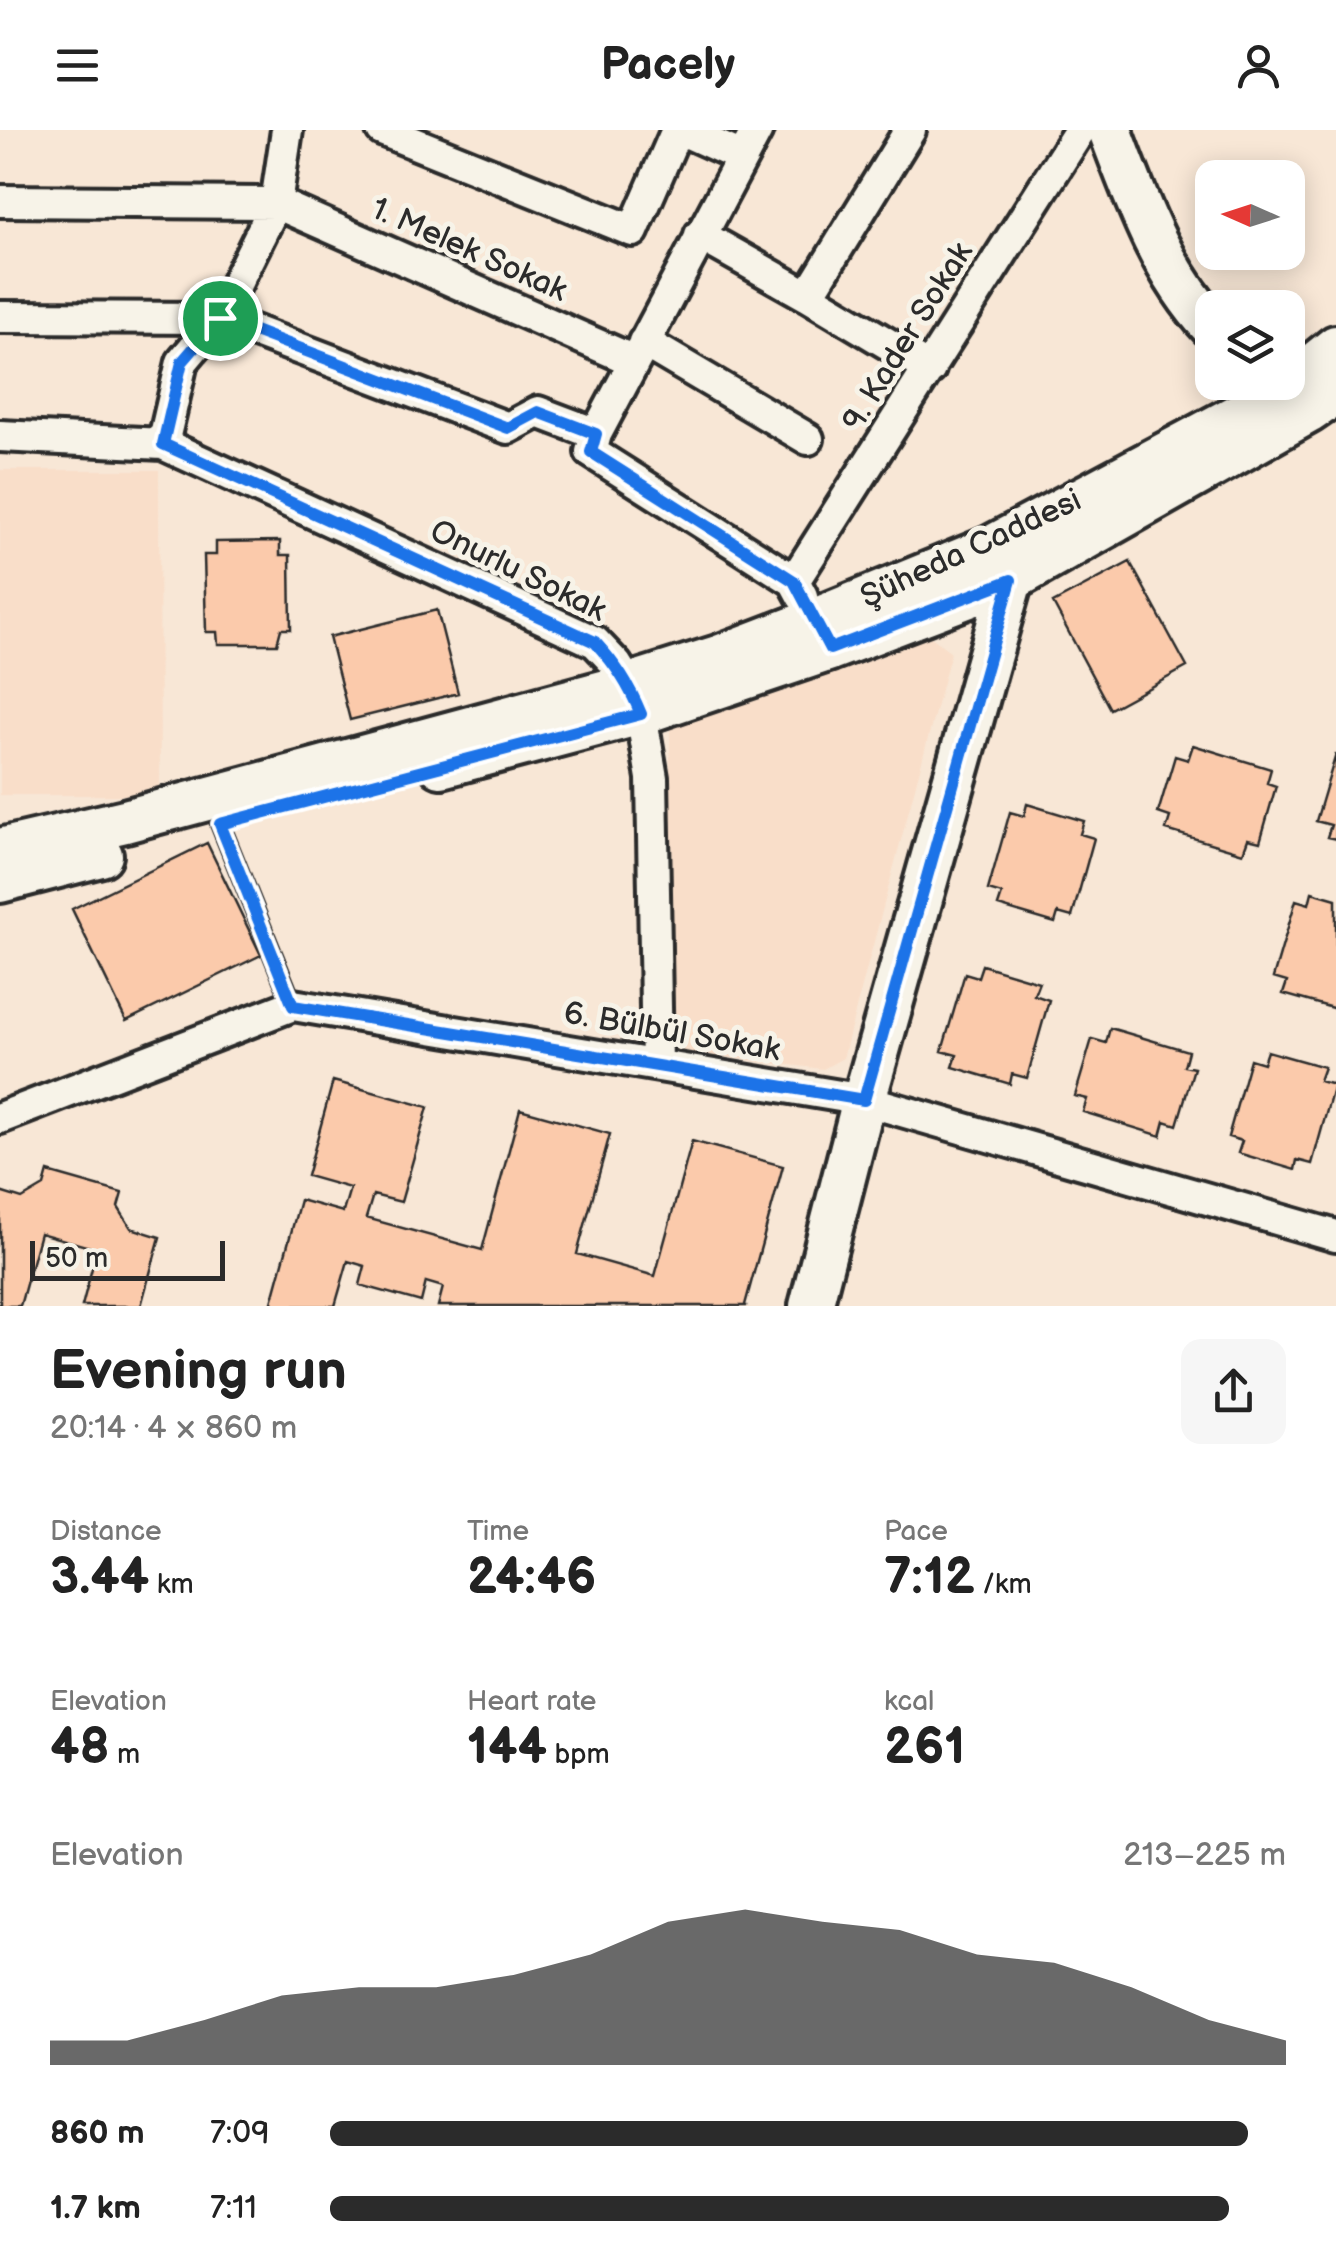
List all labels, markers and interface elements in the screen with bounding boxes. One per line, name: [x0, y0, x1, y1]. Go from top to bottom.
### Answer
icon: menu: [50, 38, 105, 93]
text: Pacely: [601, 38, 735, 93]
icon: person: [1231, 38, 1286, 93]
north arrow: [1195, 160, 1305, 270]
map controls: [1195, 160, 1305, 400]
street label: 1. Melek Sokak: [365, 190, 573, 311]
street label: 9. Kader Sokak: [834, 235, 982, 439]
pin: [178, 276, 263, 361]
button: layers: [1195, 290, 1305, 400]
icon: arrive: [193, 291, 248, 346]
street label: Şüheda Caddesi: [854, 481, 1088, 617]
street label: Onurlu Sokak: [424, 512, 613, 631]
street label: 6. Bülbül Sokak: [561, 994, 783, 1070]
scale bar: [30, 1236, 225, 1280]
text: 50 m: [45, 1242, 108, 1275]
text: Evening run: [50, 1338, 347, 1405]
button: share: [1181, 1339, 1286, 1444]
text: 20:14 · 4 × 860 m: [50, 1409, 297, 1448]
text: Distance: [50, 1515, 162, 1548]
text: Time: [467, 1515, 529, 1548]
text: Pace: [884, 1515, 948, 1548]
text: 3.44: [50, 1548, 149, 1608]
text: 24:46: [467, 1548, 596, 1608]
text: 7:12: [884, 1548, 975, 1608]
text: km: [149, 1568, 194, 1601]
text: /km: [975, 1568, 1032, 1601]
text: Elevation: [50, 1685, 167, 1718]
text: Heart rate: [467, 1685, 596, 1718]
text: kcal: [884, 1685, 934, 1718]
text: 48: [50, 1718, 110, 1778]
text: 144: [467, 1718, 547, 1778]
text: 261: [884, 1718, 965, 1778]
text: m: [110, 1738, 140, 1771]
text: bpm: [547, 1738, 610, 1771]
text: Elevation: [50, 1836, 183, 1875]
text: 213–225 m: [1123, 1836, 1286, 1875]
text: 860 m: [50, 2114, 145, 2153]
text: 7:09: [210, 2114, 270, 2153]
text: 1.7 km: [50, 2189, 141, 2228]
text: 7:11: [210, 2189, 257, 2228]

